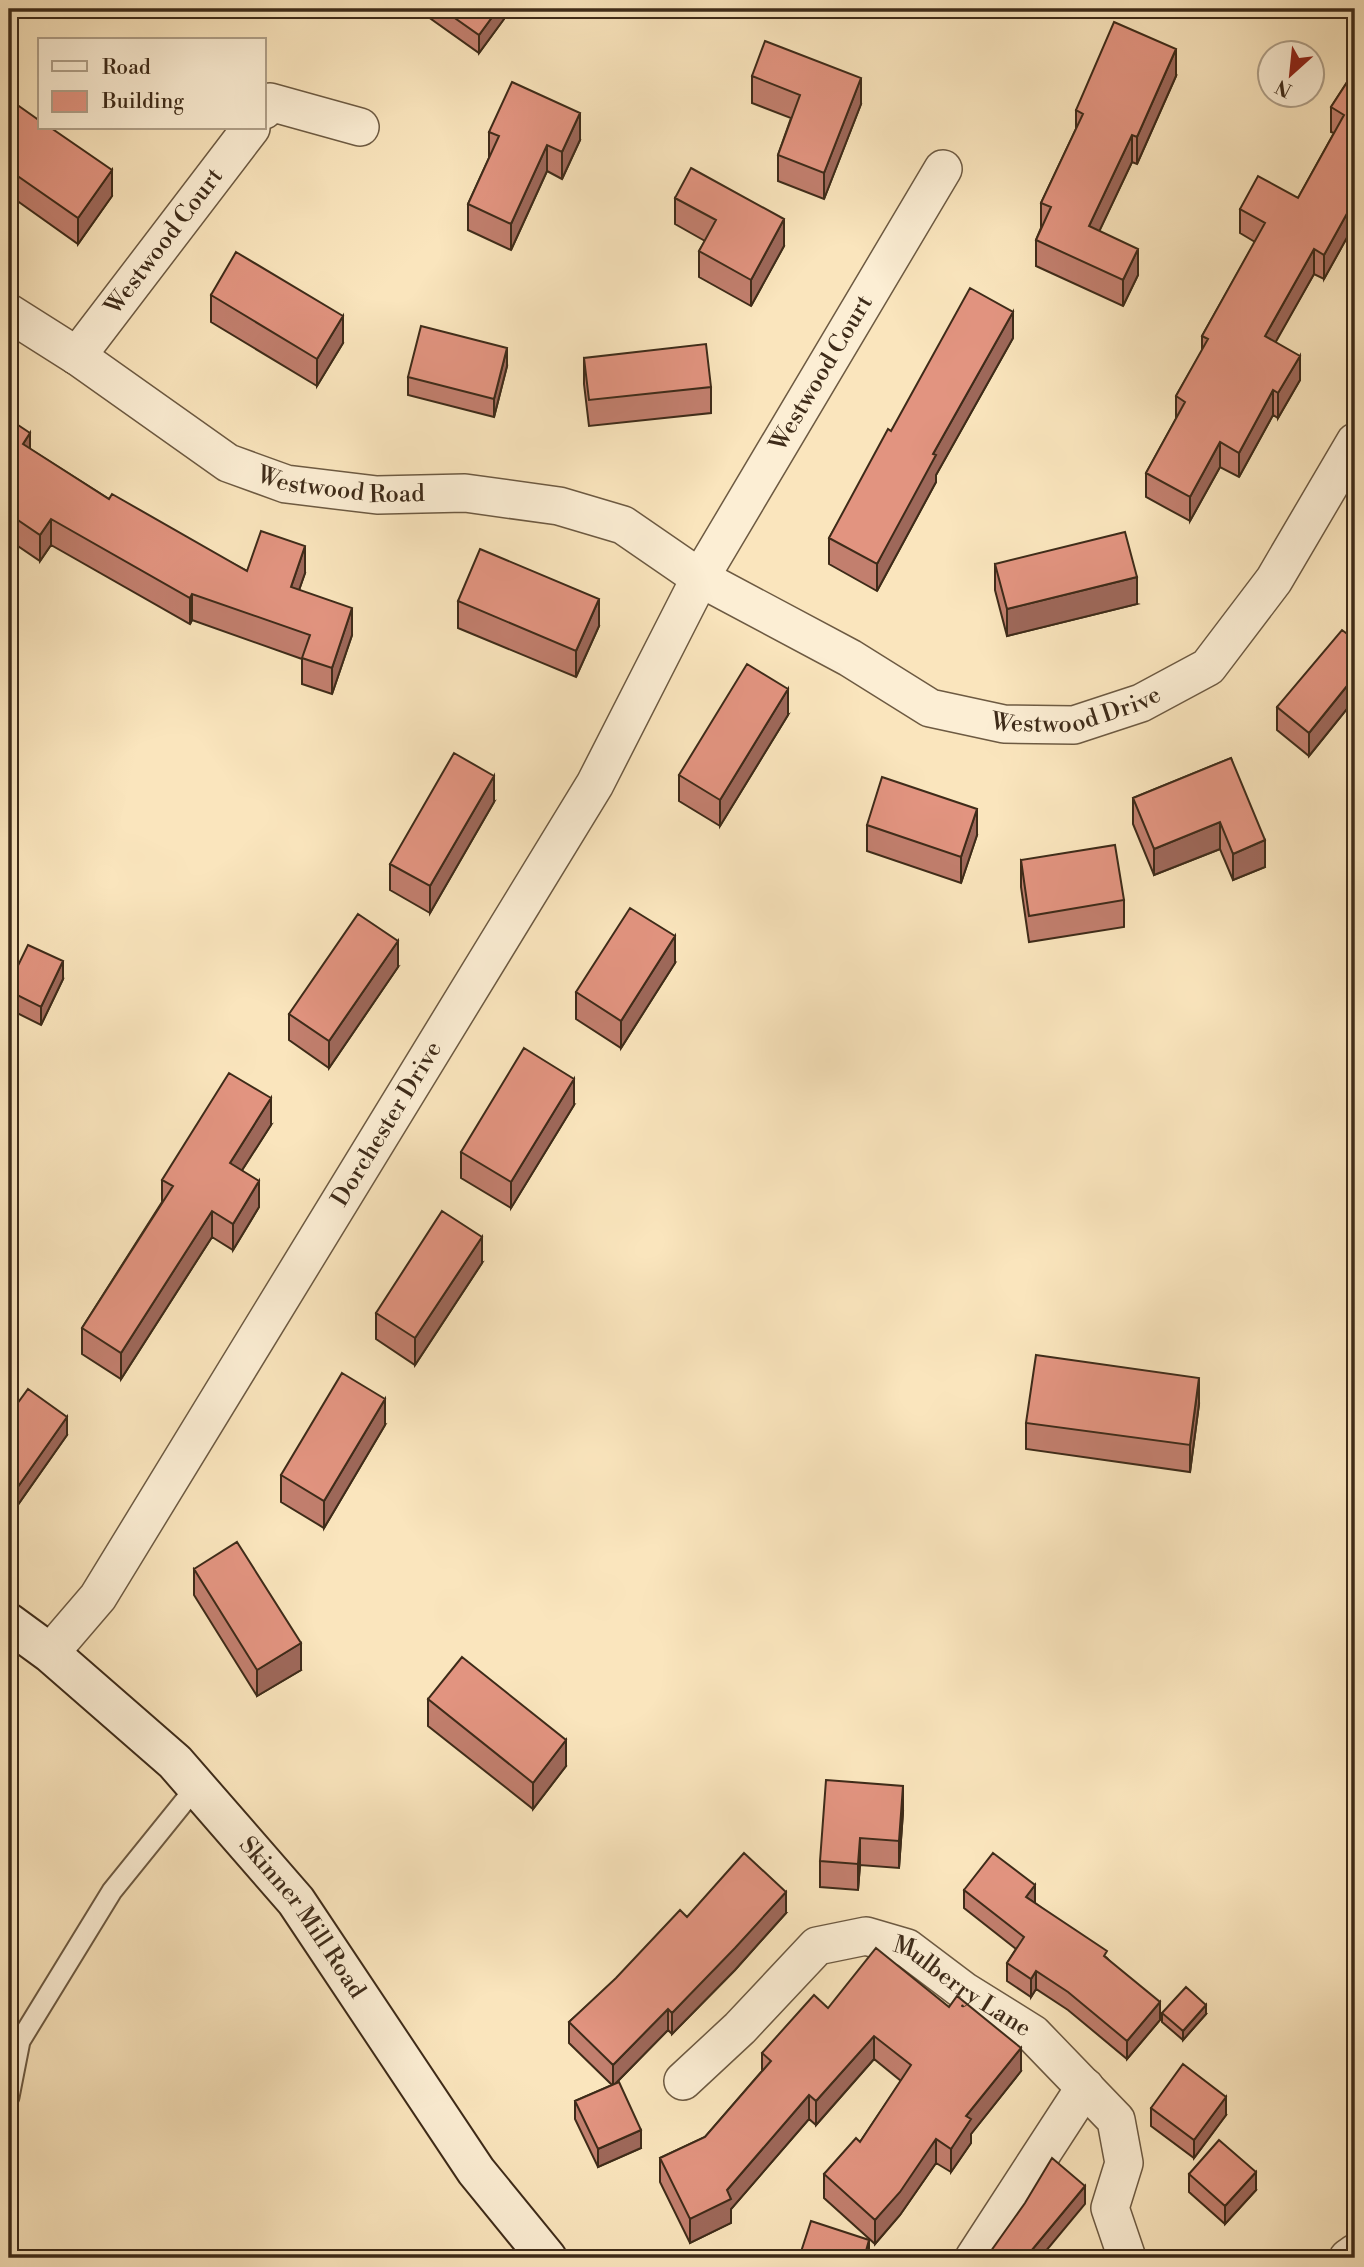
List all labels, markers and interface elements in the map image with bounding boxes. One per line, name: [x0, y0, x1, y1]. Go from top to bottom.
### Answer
legend: [38, 38, 266, 130]
north arrow: [1256, 38, 1326, 108]
text: Road: [102, 55, 151, 81]
text: N: [1272, 74, 1296, 102]
text: Building: [101, 89, 184, 115]
street label: Westwood Court: [98, 162, 230, 322]
street label: Westwood Court: [763, 289, 880, 458]
street label: Westwood Road: [252, 459, 425, 510]
street label: Westwood Drive: [987, 680, 1166, 741]
street label: Dorchester Drive: [325, 1036, 449, 1212]
street label: Skinner Mill Road: [232, 1831, 372, 2005]
street label: Mulberry Lane: [890, 1930, 1036, 2044]

